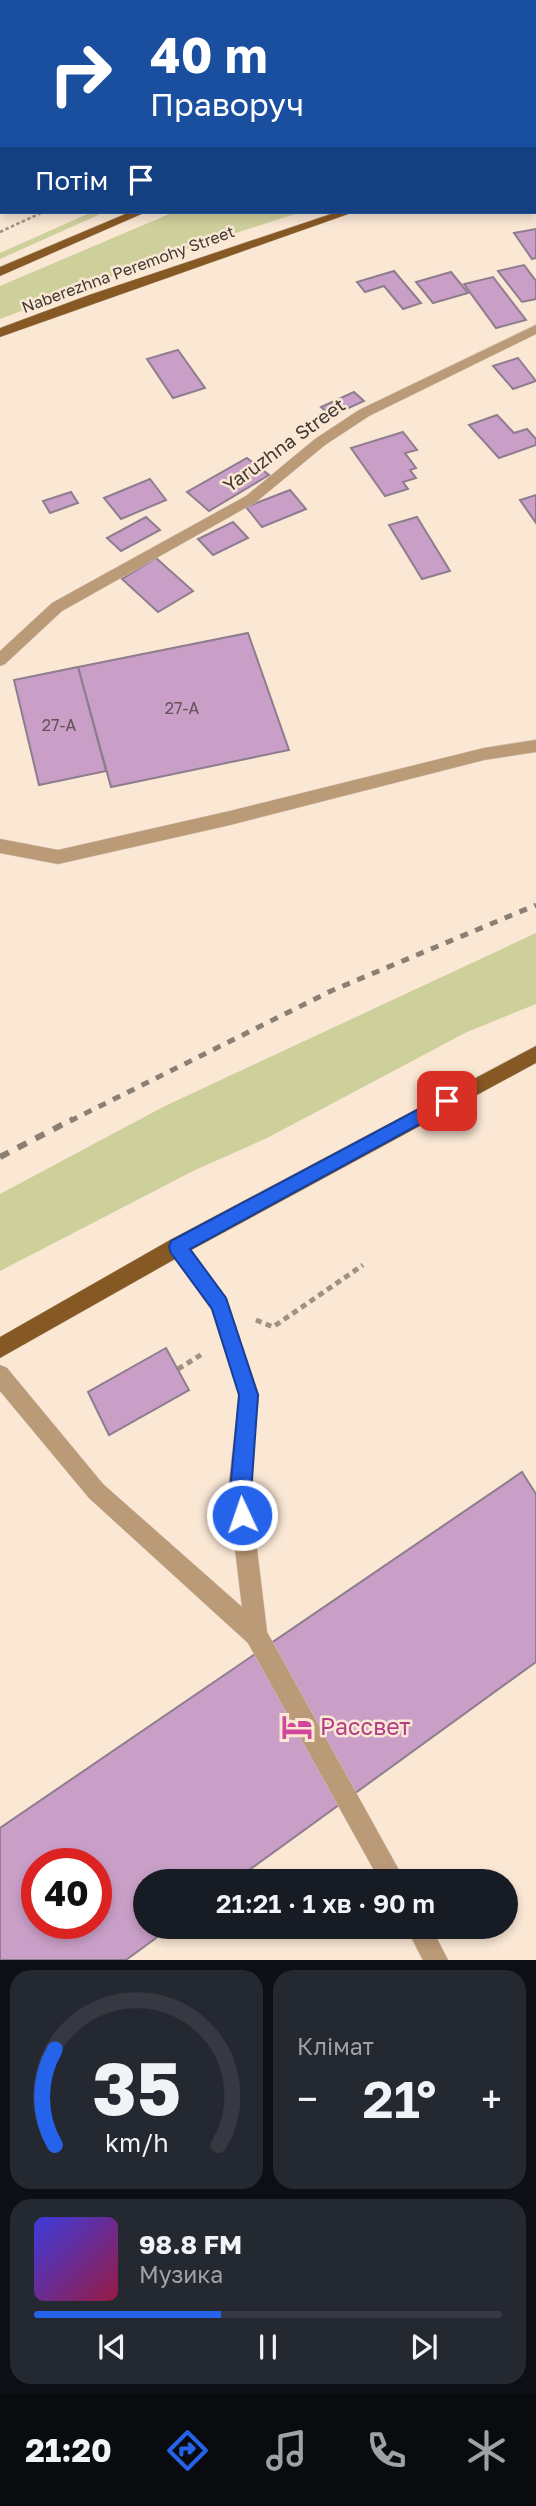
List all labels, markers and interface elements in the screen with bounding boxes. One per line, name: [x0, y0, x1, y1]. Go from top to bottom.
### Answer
text: 40 m: [150, 25, 268, 84]
icon: right: [35, 28, 126, 119]
text: Праворуч: [150, 85, 304, 123]
icon: arrive: [122, 161, 160, 199]
text: Потім: [35, 165, 108, 196]
street label: Naberezhna Peremohy Street: [19, 221, 237, 317]
street label: Yaruzhna Street: [218, 393, 349, 497]
house number: 27-А: [165, 698, 200, 718]
house number: 27-А: [42, 715, 77, 735]
pin: [417, 1071, 477, 1131]
icon: arrive: [428, 1082, 466, 1120]
position arrow: [205, 1478, 279, 1552]
hotel icon: Рассвет: [280, 1710, 314, 1744]
place label: Рассвет: [320, 1712, 411, 1740]
speed limit sign: 40: [21, 1848, 112, 1939]
text: 21:21 · 1 хв · 90 m: [216, 1888, 435, 1919]
text: Клімат: [297, 2032, 374, 2060]
text: 35: [92, 2045, 181, 2132]
text: 21°: [363, 2067, 436, 2129]
text: −: [297, 2076, 318, 2121]
text: +: [481, 2076, 502, 2121]
text: km/h: [105, 2127, 168, 2158]
text: 98.8 FM: [139, 2229, 242, 2260]
text: Музика: [139, 2260, 223, 2288]
icon: previous: [93, 2328, 131, 2366]
icon: pause: [249, 2328, 287, 2366]
icon: next: [405, 2328, 443, 2366]
icon: directions: [163, 2426, 212, 2475]
icon: music: [262, 2426, 311, 2475]
icon: phone: [362, 2426, 411, 2475]
icon: climate: [462, 2426, 511, 2475]
text: 21:20: [25, 2431, 112, 2469]

